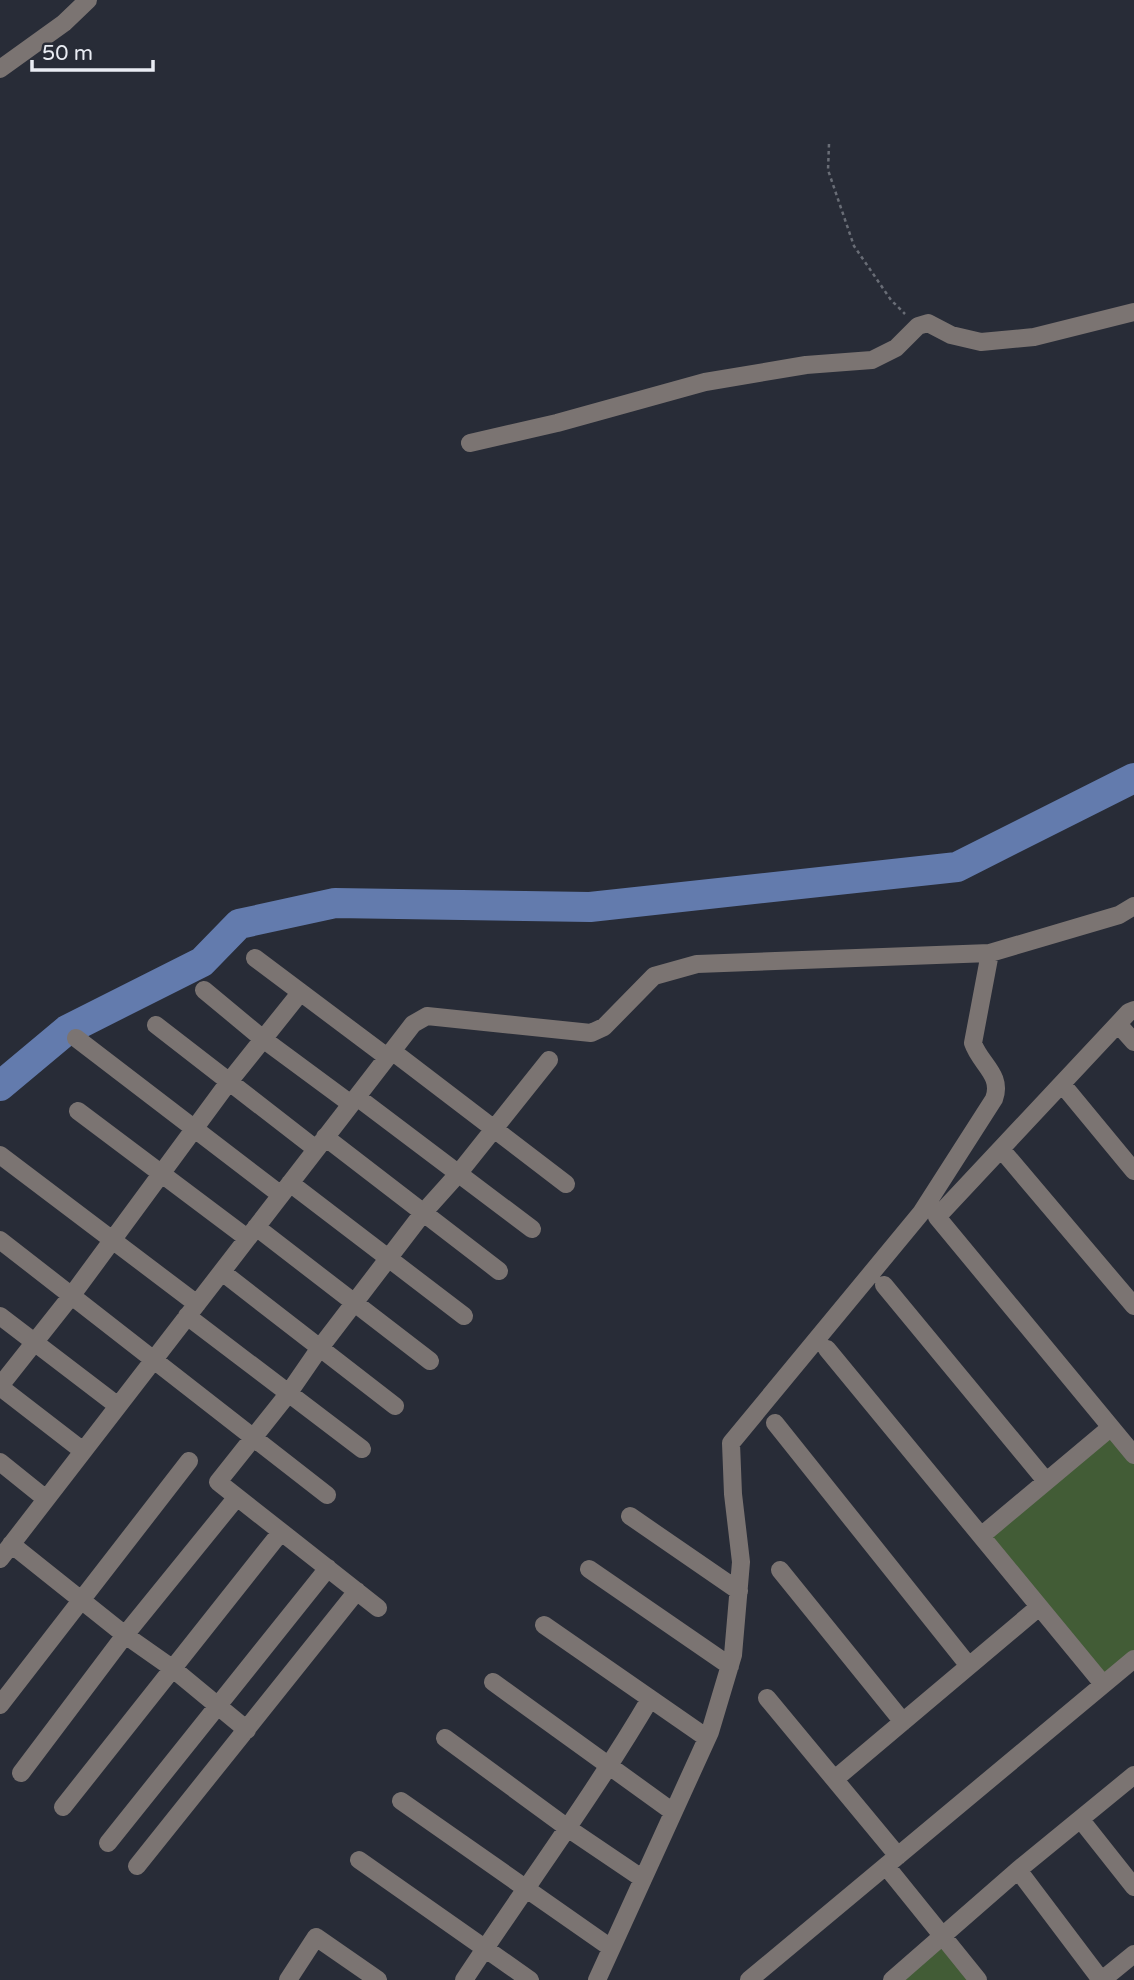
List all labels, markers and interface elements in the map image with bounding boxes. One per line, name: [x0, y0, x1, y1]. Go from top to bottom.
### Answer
scale bar: [32, 28, 152, 72]
text: 50 m: [42, 41, 93, 66]

